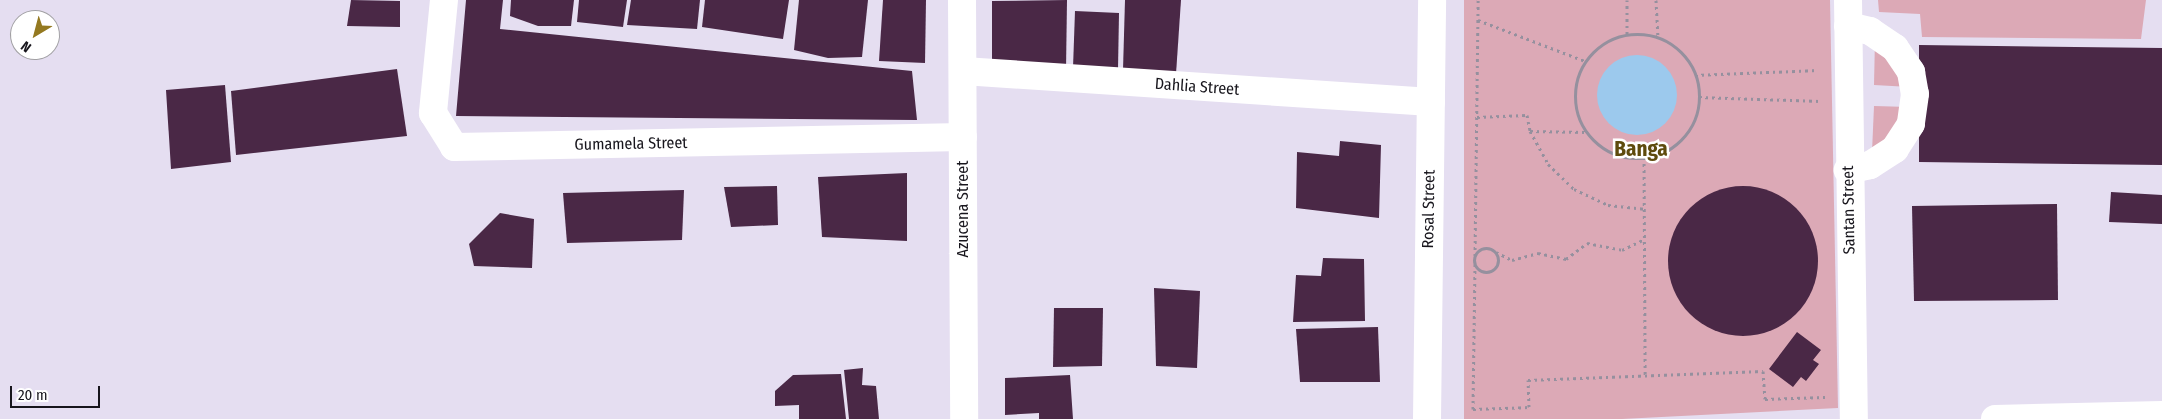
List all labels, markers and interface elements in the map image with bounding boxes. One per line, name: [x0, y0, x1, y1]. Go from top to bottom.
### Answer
north arrow: [10, 10, 60, 60]
text: N: [18, 37, 35, 56]
street label: Dahlia Street: [1154, 74, 1240, 100]
street label: Gumamela Street: [574, 133, 688, 155]
district label: Banga: [1614, 136, 1668, 162]
street label: Azucena Street: [953, 161, 973, 257]
street label: Santan Street: [1839, 165, 1859, 255]
street label: Rosal Street: [1419, 170, 1439, 248]
scale bar: [12, 376, 102, 408]
text: 20 m: [18, 386, 48, 404]

